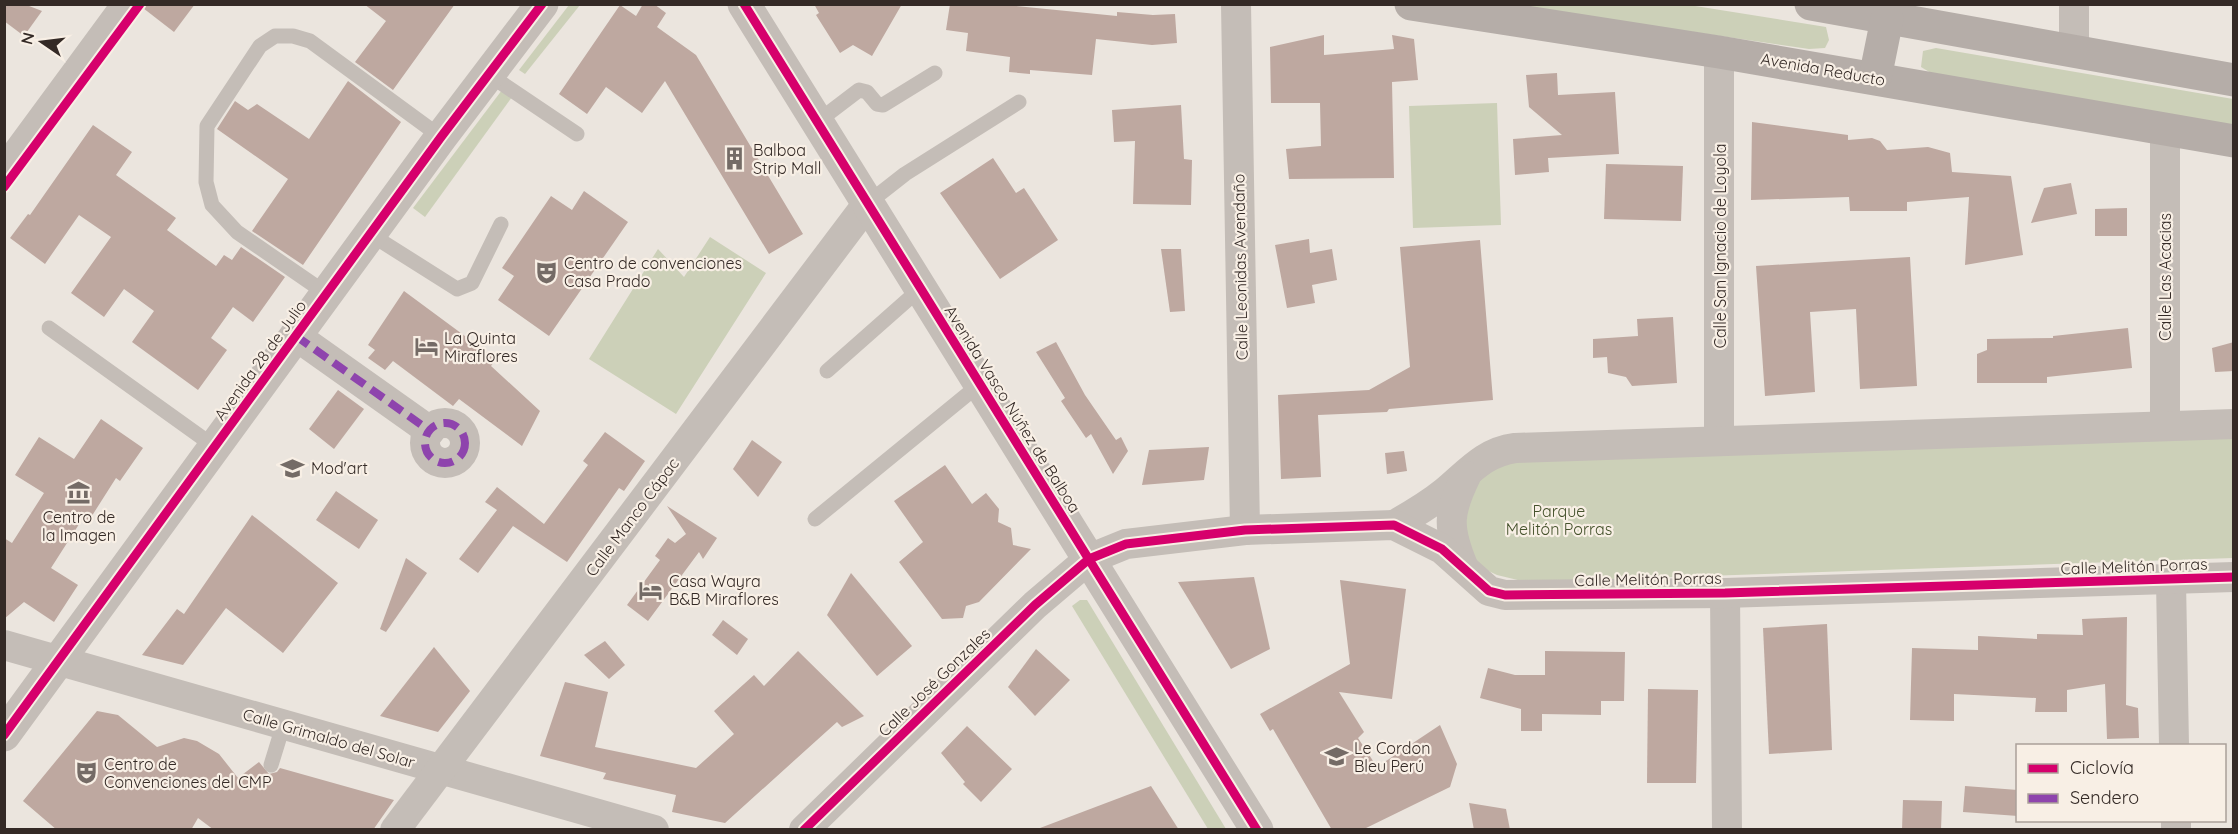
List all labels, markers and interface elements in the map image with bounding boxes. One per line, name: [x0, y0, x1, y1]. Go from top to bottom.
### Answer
north arrow: [12, 12, 72, 72]
text: N: [16, 30, 39, 46]
street label: Avenida Reducto: [1759, 48, 1887, 90]
place label: Balboa Strip Mall: [753, 140, 821, 178]
street label: Calle San Ignacio de Loyola: [1710, 143, 1730, 349]
building icon: Balboa Strip Mall: [722, 146, 748, 172]
street label: Calle Leonidas Avendaño: [1228, 173, 1252, 361]
street label: Calle Las Acacias: [2155, 213, 2175, 341]
place label: Centro de convenciones Casa Prado: [564, 253, 742, 291]
theatre icon: Centro de convenciones Casa Prado: [533, 259, 559, 285]
street label: Avenida 28 de Julio: [210, 296, 310, 424]
street label: Avenida Vasco Núñez de Balboa: [941, 302, 1085, 516]
place label: La Quinta Miraflores: [444, 328, 518, 366]
hotel icon: La Quinta Miraflores: [413, 334, 439, 360]
street label: Calle Manco Cápac: [581, 454, 683, 580]
school or university icon: Mod'art: [280, 455, 306, 481]
place label: Mod'art: [311, 458, 368, 478]
museum icon: Centro de la Imagen: [66, 479, 92, 505]
park label: Parque Melitón Porras: [1506, 501, 1612, 539]
place label: Centro de la Imagen: [42, 507, 116, 545]
street label: Calle Melitón Porras: [2060, 553, 2208, 579]
street label: Calle Melitón Porras: [1574, 568, 1722, 590]
place label: Casa Wayra B&B Miraflores: [669, 571, 779, 609]
hotel icon: Casa Wayra B&B Miraflores: [638, 577, 664, 603]
street label: Calle José Gonzales: [874, 623, 994, 741]
street label: Calle Grimaldo del Solar: [241, 704, 417, 772]
place label: Le Cordon Bleu Perú: [1354, 738, 1430, 776]
school or university icon: Le Cordon Bleu Perú: [1323, 744, 1349, 770]
legend: [2016, 744, 2226, 822]
place label: Centro de Convenciones del CMP: [104, 754, 272, 792]
text: Ciclovía: [2070, 756, 2134, 779]
theatre icon: Centro de Convenciones del CMP: [73, 760, 99, 786]
text: Sendero: [2070, 786, 2139, 809]

